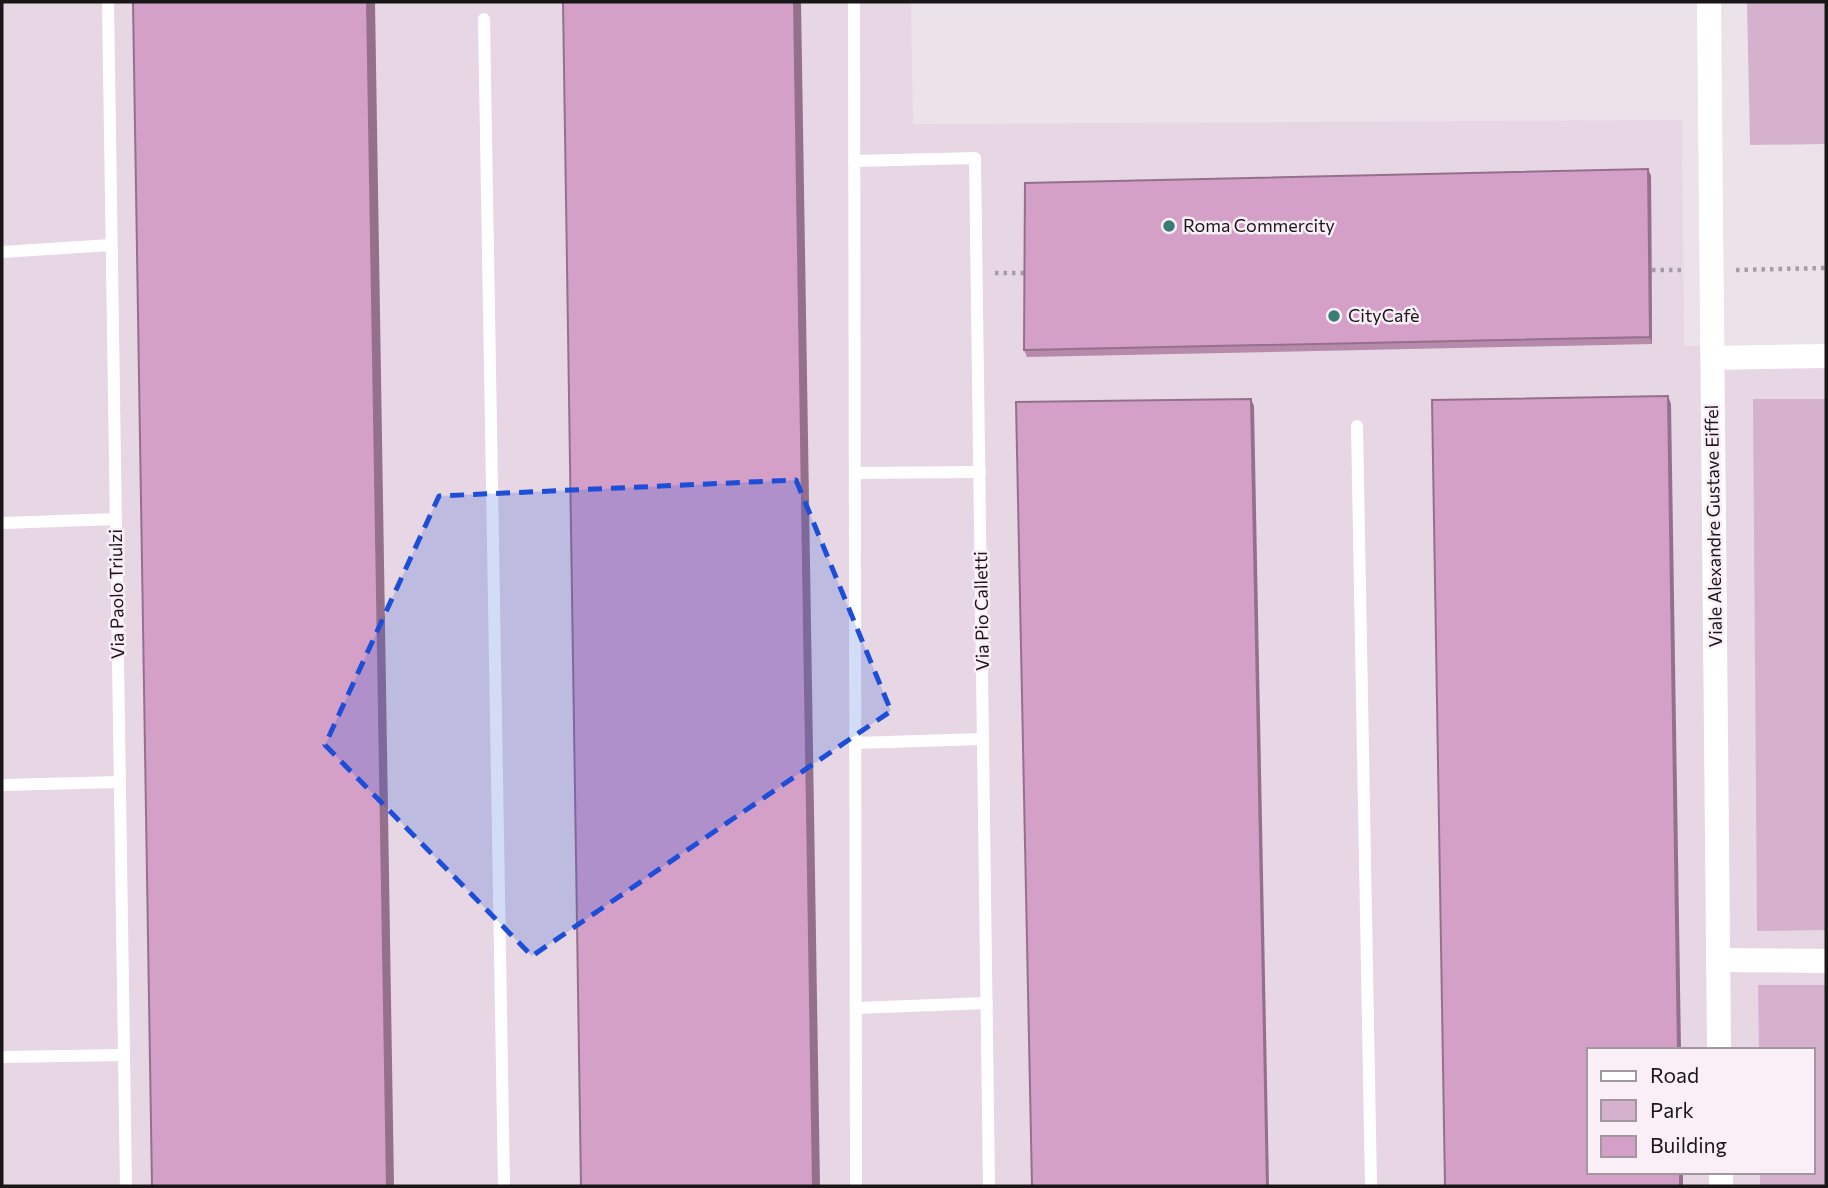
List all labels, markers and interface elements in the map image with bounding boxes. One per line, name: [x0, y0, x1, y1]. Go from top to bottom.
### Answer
place label: Roma Commercity: [1183, 214, 1335, 236]
marker: Roma Commercity: [1161, 218, 1177, 234]
place label: CityCafè: [1348, 304, 1420, 326]
marker: CityCafè: [1326, 308, 1342, 324]
street label: Viale Alexandre Gustave Eiffel: [1700, 405, 1726, 647]
street label: Via Paolo Triulzi: [104, 529, 128, 659]
street label: Via Pio Calletti: [969, 551, 993, 671]
legend: [1587, 1048, 1814, 1174]
text: Road: [1650, 1062, 1699, 1087]
text: Park: [1650, 1097, 1694, 1122]
text: Building: [1650, 1132, 1727, 1157]

